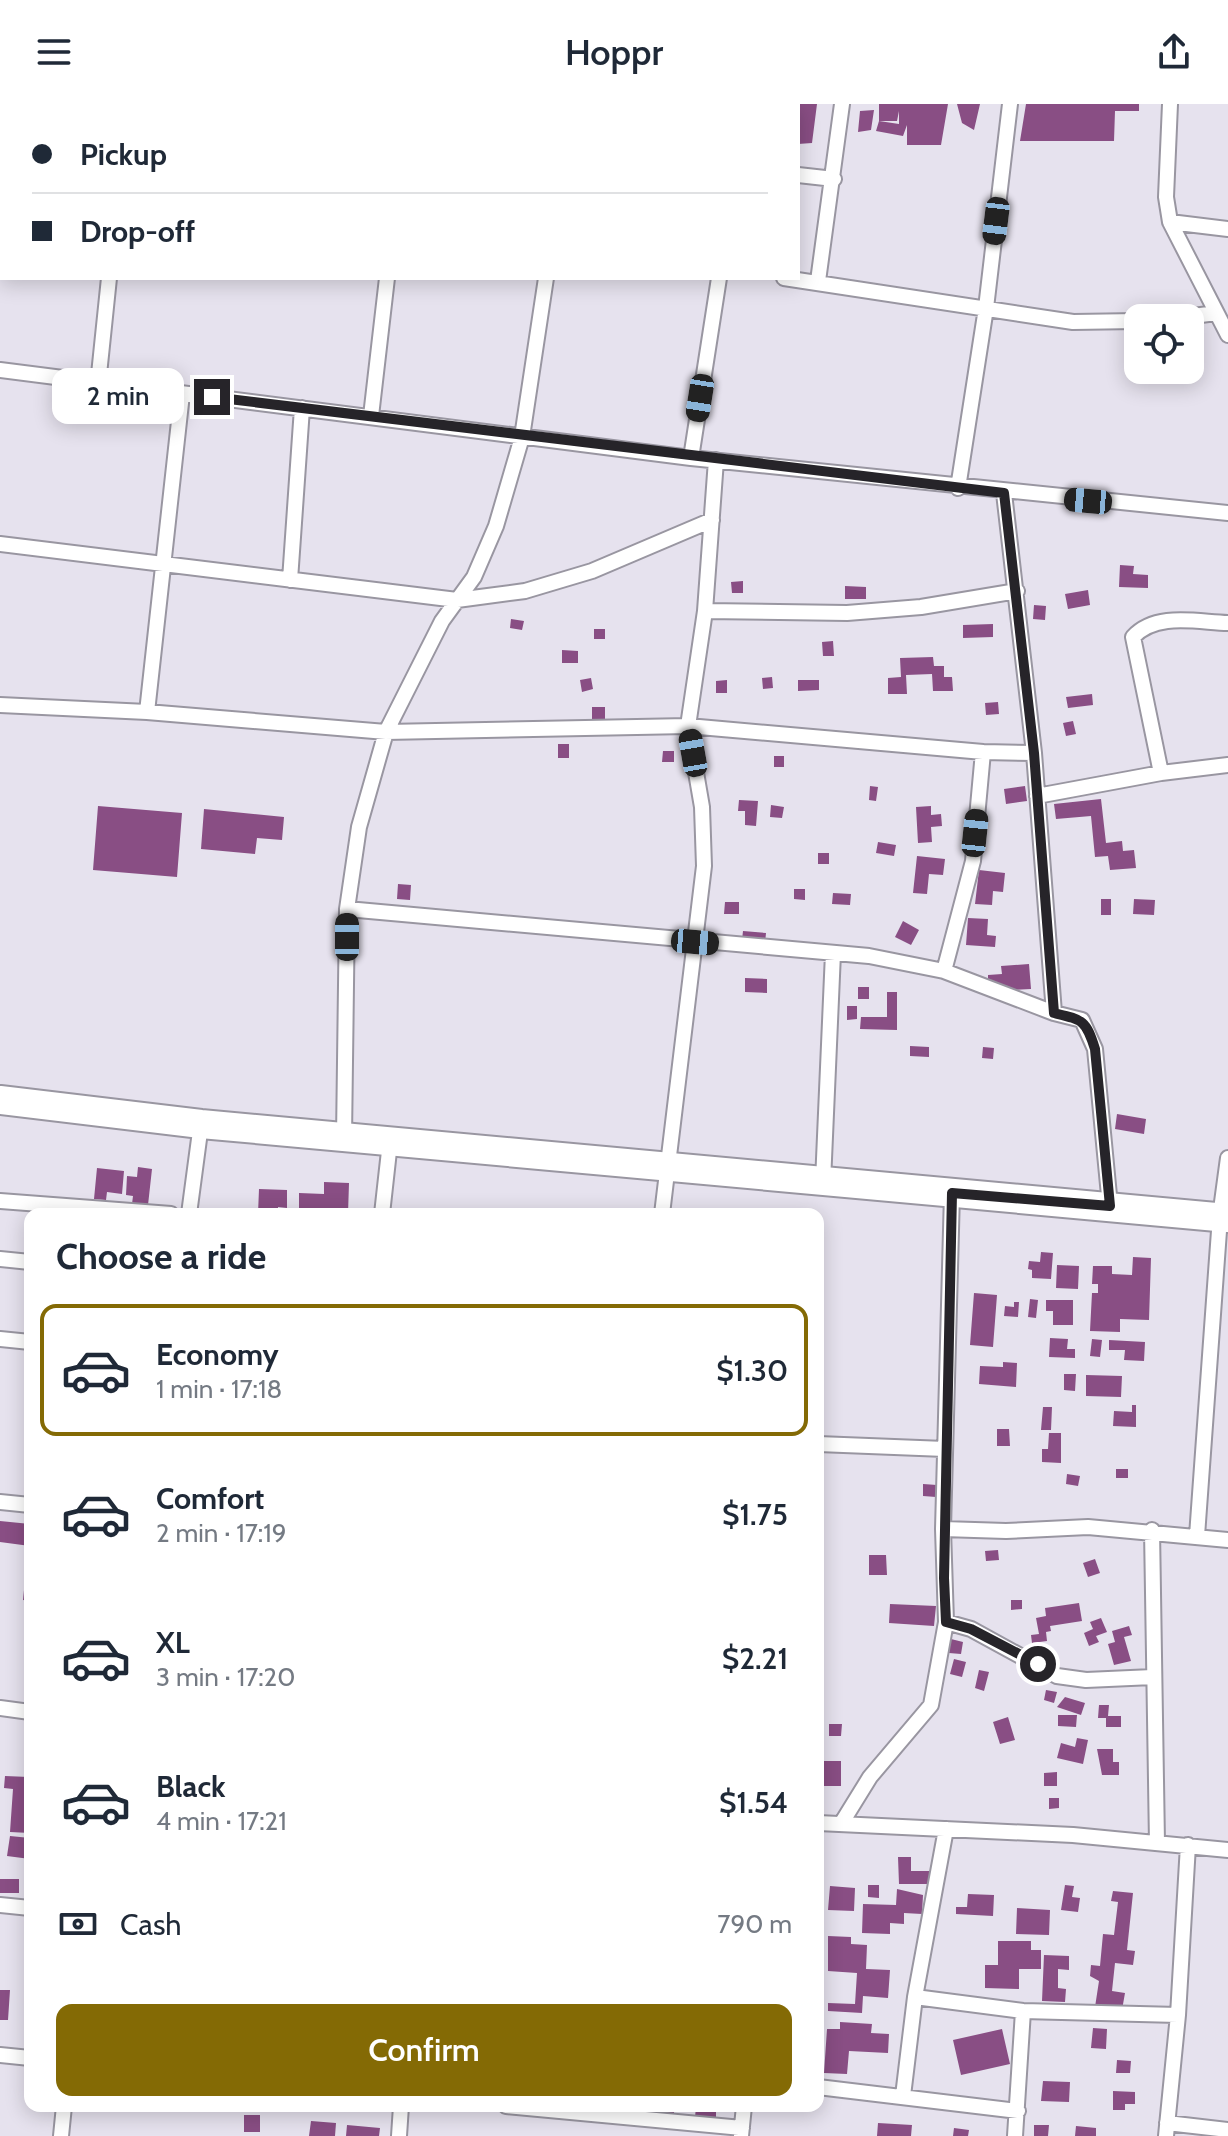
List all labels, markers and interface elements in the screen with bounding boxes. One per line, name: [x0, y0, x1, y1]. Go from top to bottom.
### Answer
icon: menu: [32, 30, 76, 74]
text: Hoppr: [565, 30, 663, 74]
icon: share: [1152, 30, 1196, 74]
text: Pickup: [80, 136, 167, 173]
car: [981, 196, 1011, 246]
text: Drop-off: [80, 213, 195, 250]
map controls: [1124, 304, 1204, 384]
button: locate: [1124, 304, 1204, 384]
callout: 2 min: [52, 369, 184, 425]
car: [684, 372, 716, 424]
route end: [194, 379, 230, 415]
text: 2 min: [87, 380, 149, 412]
car: [1063, 487, 1113, 515]
car: [677, 727, 709, 779]
car: [961, 808, 989, 858]
car: [335, 913, 359, 961]
car: [670, 928, 720, 956]
text: Choose a ride: [56, 1234, 266, 1278]
icon: car: [60, 1334, 132, 1406]
text: Economy: [156, 1336, 279, 1373]
text: $1.30: [716, 1352, 788, 1389]
text: 1 min · 17:18: [156, 1373, 282, 1405]
icon: car: [60, 1478, 132, 1550]
text: Comfort: [156, 1480, 264, 1517]
text: $1.75: [722, 1496, 788, 1533]
text: 2 min · 17:19: [156, 1517, 286, 1549]
icon: car: [60, 1622, 132, 1694]
text: XL: [156, 1624, 190, 1661]
text: $2.21: [722, 1640, 788, 1677]
route start: [1020, 1646, 1056, 1682]
text: 3 min · 17:20: [156, 1661, 295, 1693]
icon: car: [60, 1766, 132, 1838]
text: Black: [156, 1768, 226, 1805]
text: $1.54: [719, 1784, 788, 1821]
text: 4 min · 17:21: [156, 1805, 287, 1837]
icon: cash: [56, 1902, 100, 1946]
text: Cash: [120, 1906, 182, 1943]
text: 790 m: [717, 1908, 792, 1940]
button: Confirm: [56, 2004, 792, 2096]

